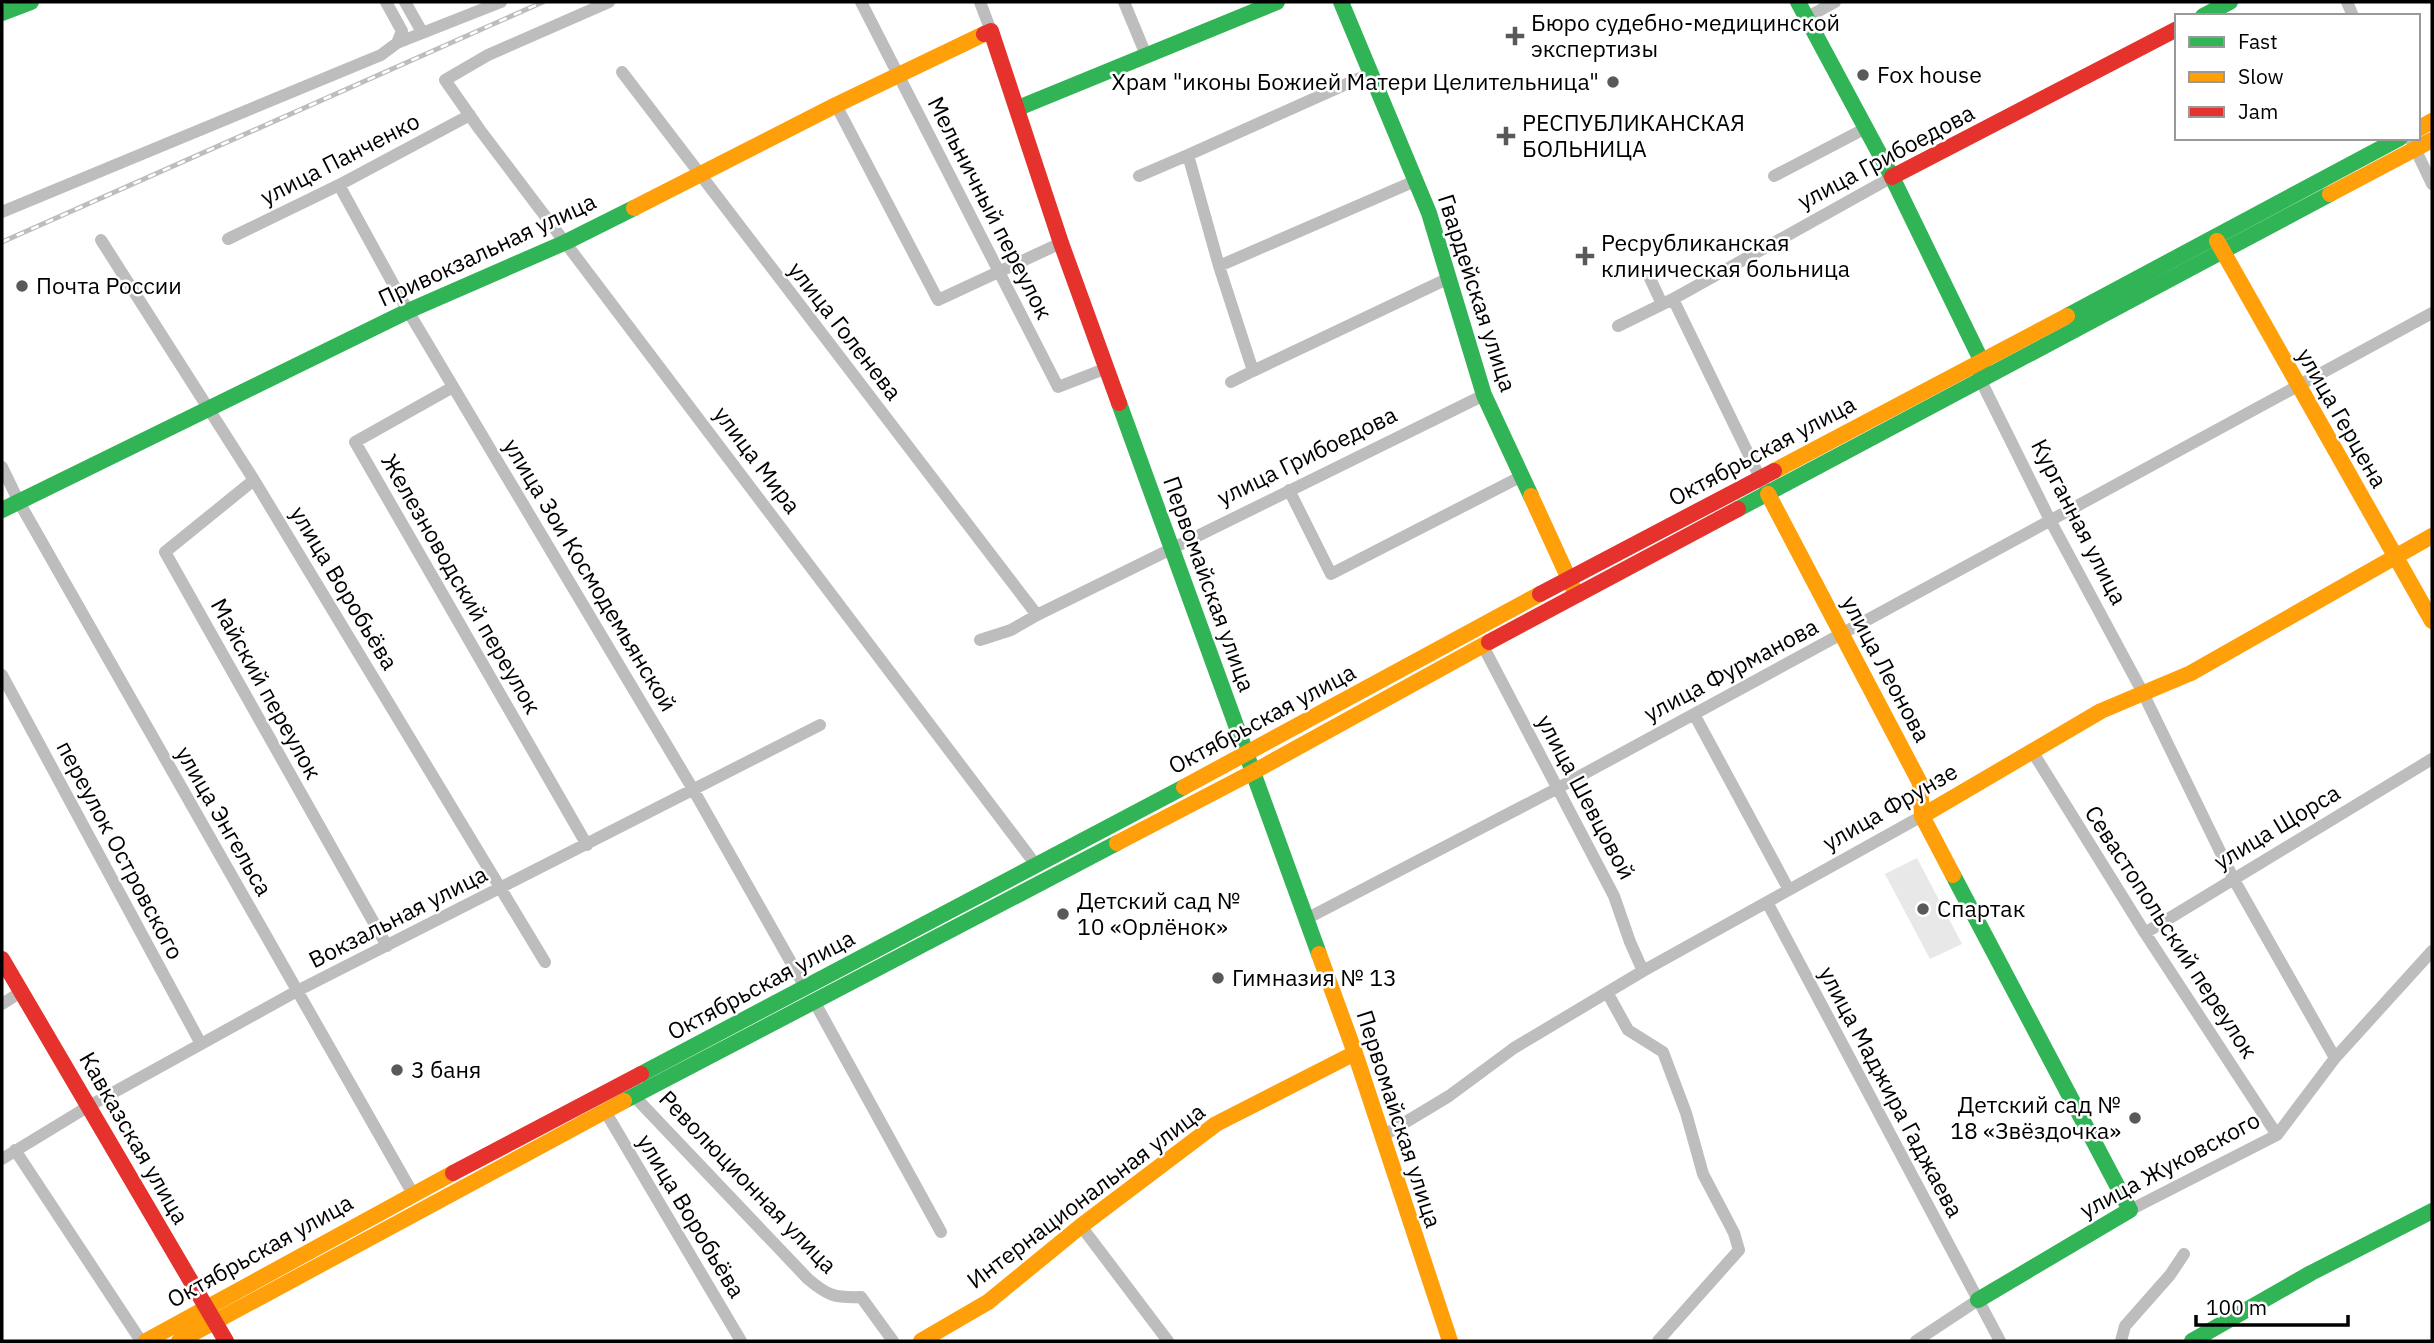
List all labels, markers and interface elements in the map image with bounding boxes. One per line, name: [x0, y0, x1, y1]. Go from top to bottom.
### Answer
place label: Бюро судебно-медицинской экспертизы: [1531, 7, 1840, 63]
legend: [2175, 14, 2420, 140]
marker: Бюро судебно-медицинской экспертизы: [1505, 26, 1525, 46]
text: Fast: [2238, 27, 2278, 55]
place label: Fox house: [1877, 59, 1982, 89]
text: Slow: [2238, 62, 2284, 90]
place label: Храм "иконы Божией Матери Целительница": [1112, 66, 1599, 96]
marker: Fox house: [1855, 67, 1871, 83]
marker: Храм "иконы Божией Матери Целительница": [1605, 74, 1621, 90]
street label: Мельничный переулок: [922, 91, 1060, 324]
street label: улица Грибоедова: [1792, 97, 1979, 215]
text: Jam: [2238, 97, 2278, 125]
street label: улица Панченко: [255, 105, 424, 211]
place label: РЕСПУБЛИКАНСКАЯ БОЛЬНИЦА: [1522, 107, 1745, 163]
marker: РЕСПУБЛИКАНСКАЯ БОЛЬНИЦА: [1496, 126, 1516, 146]
street label: Привокзальная улица: [373, 185, 600, 313]
street label: Гвардейская улица: [1432, 190, 1524, 395]
place label: Ресрубликанская клиническая больница: [1601, 227, 1850, 283]
marker: Ресрубликанская клиническая больница: [1575, 246, 1595, 266]
street label: улица Голенева: [782, 255, 909, 406]
place label: Почта России: [36, 270, 182, 300]
marker: Почта России: [14, 278, 30, 294]
street label: улица Герцена: [2291, 342, 2395, 493]
street label: Октябрьская улица: [1663, 388, 1860, 512]
street label: улица Грибоедова: [1212, 399, 1401, 512]
street label: улица Мира: [708, 400, 808, 519]
street label: улица Зои Космодемьянской: [497, 433, 684, 716]
street label: Курганная улица: [2025, 434, 2135, 610]
street label: Железноводский переулок: [375, 448, 549, 719]
street label: Первомайская улица: [1157, 472, 1263, 696]
street label: улица Воробьёва: [284, 500, 406, 675]
street label: улица Леонова: [1836, 590, 1938, 747]
street label: Майский переулок: [205, 593, 329, 784]
street label: улица Фурманова: [1638, 611, 1823, 728]
street label: Октябрьская улица: [1163, 656, 1360, 780]
street label: улица Шевцовой: [1531, 709, 1643, 884]
street label: переулок Островского: [50, 735, 191, 964]
street label: улица Энгельса: [170, 740, 280, 901]
street label: улица Фрунзе: [1817, 755, 1962, 857]
street label: улица Щорса: [2208, 777, 2345, 876]
street label: Севастопольский переулок: [2079, 799, 2265, 1064]
street label: Вокзальная улица: [303, 858, 492, 974]
place label: Детский сад № 10 «Орлёнок»: [1077, 885, 1240, 941]
place label: Спартак: [1937, 893, 2025, 923]
marker: Спартак: [1915, 901, 1931, 917]
marker: Детский сад № 10 «Орлёнок»: [1055, 906, 1071, 922]
street label: Октябрьская улица: [662, 922, 859, 1046]
street label: улица Маджира Гаджаева: [1813, 961, 1971, 1222]
place label: Гимназия № 13: [1232, 962, 1397, 992]
marker: Гимназия № 13: [1210, 970, 1226, 986]
street label: Первомайская улица: [1351, 1006, 1449, 1231]
street label: Кавказская улица: [73, 1046, 196, 1229]
place label: 3 баня: [411, 1054, 481, 1084]
marker: 3 баня: [389, 1062, 405, 1078]
street label: Революционная улица: [653, 1083, 844, 1279]
place label: Детский сад № 18 «Звёздочка»: [1950, 1089, 2121, 1145]
street label: Интернациональная улица: [960, 1096, 1210, 1295]
street label: улица Жуковского: [2074, 1104, 2265, 1224]
marker: Детский сад № 18 «Звёздочка»: [2127, 1110, 2143, 1126]
street label: улица Воробьёва: [631, 1128, 753, 1303]
street label: Октябрьская улица: [161, 1187, 358, 1314]
scale bar: [2196, 1284, 2348, 1328]
text: 100 m: [2206, 1293, 2267, 1321]

